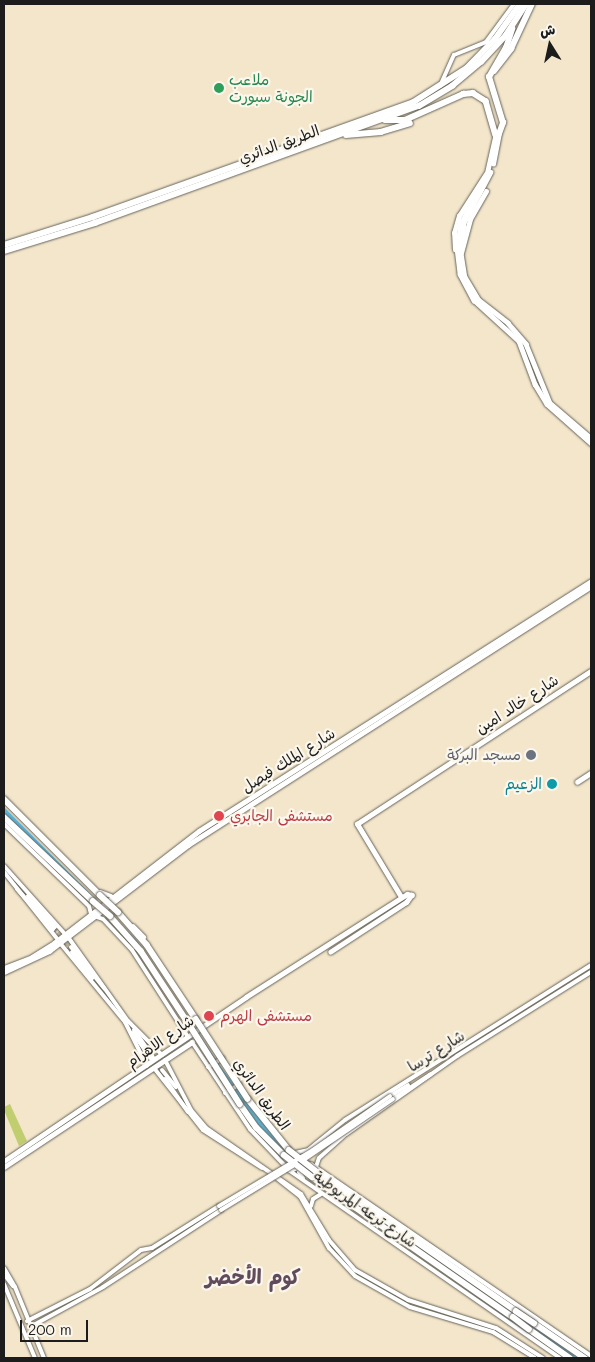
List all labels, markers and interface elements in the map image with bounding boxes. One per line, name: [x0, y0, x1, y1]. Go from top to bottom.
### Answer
text: ش: [538, 19, 557, 40]
north arrow: [525, 20, 575, 70]
place label: ملاعب الجونة سبورت: [229, 70, 313, 105]
marker: ملاعب الجونة سبورت: [213, 82, 225, 94]
street label: الطريق الدائري: [236, 121, 322, 167]
street label: شارع خالد امين: [472, 671, 562, 737]
street label: شارع الملك فيصل: [238, 724, 338, 796]
place label: مسجد البركة: [447, 746, 521, 764]
marker: مسجد البركة: [525, 749, 537, 761]
place label: الزعيم: [505, 775, 542, 793]
marker: الزعيم: [546, 778, 558, 790]
place label: مستشفى الجابري: [230, 807, 333, 825]
marker: مستشفى الجابري: [212, 809, 226, 823]
place label: مستشفى الهرم: [220, 1007, 312, 1025]
marker: مستشفى الهرم: [202, 1009, 216, 1023]
street label: شارع الاهرام: [123, 1011, 197, 1071]
street label: شارع ترسا: [404, 1027, 468, 1075]
street label: الطريق الدائري: [230, 1055, 294, 1133]
street label: شارع ترعه المريوطية: [310, 1167, 420, 1251]
district label: كوم الأخضر: [205, 1264, 301, 1288]
scale bar: [22, 1310, 90, 1342]
text: 200 m: [28, 1319, 72, 1339]

